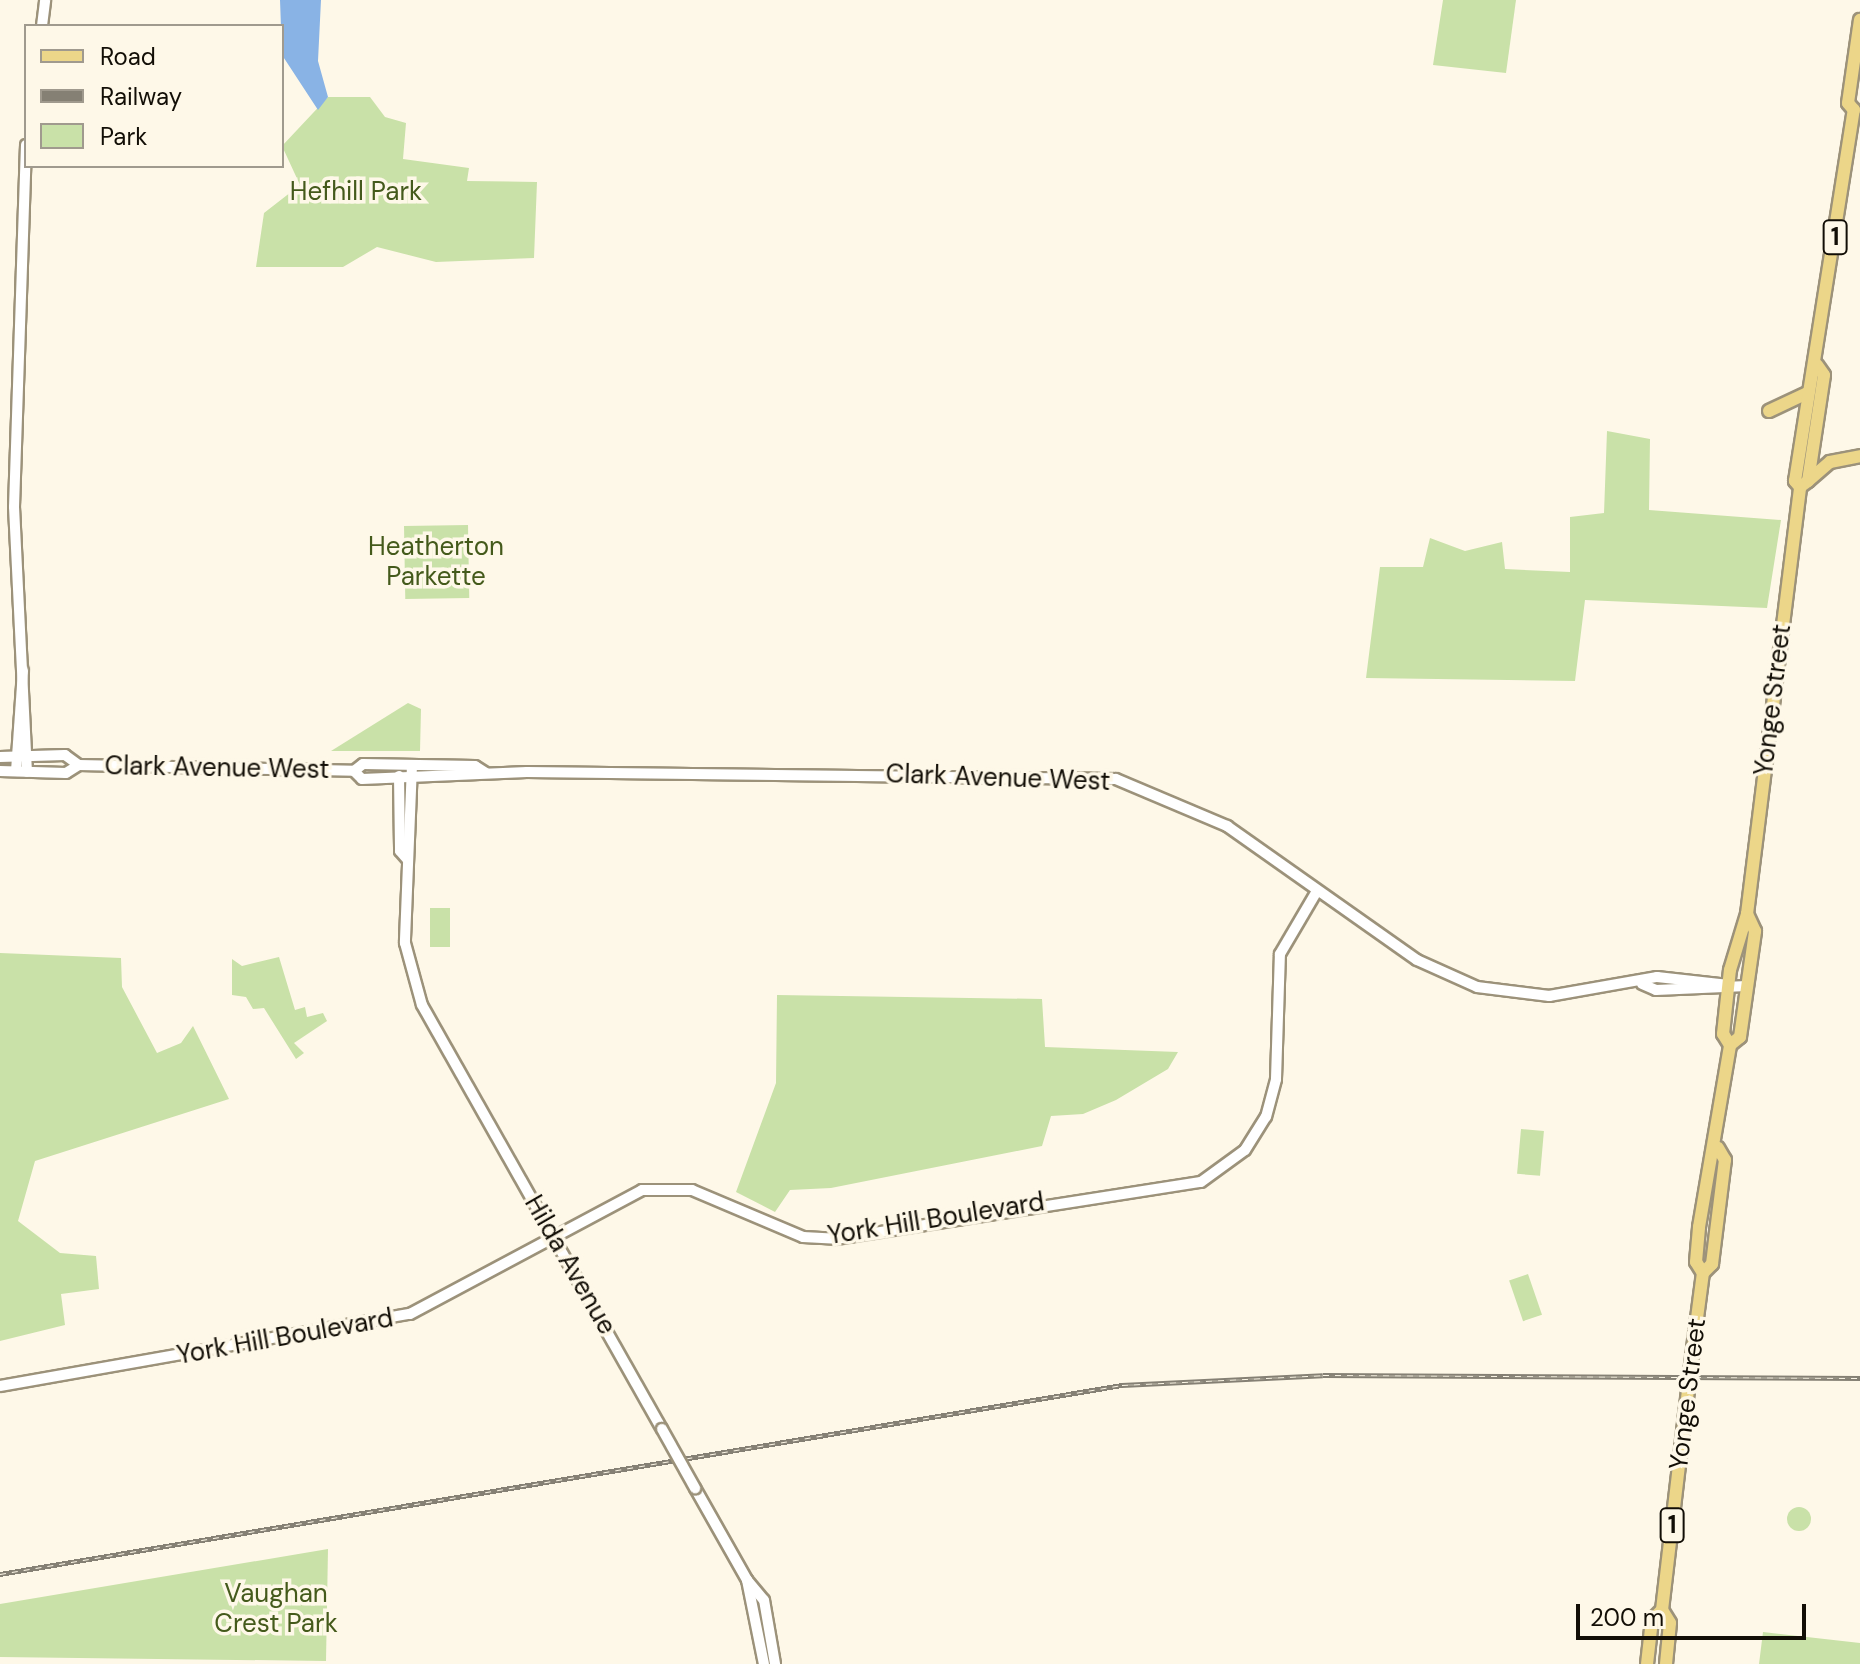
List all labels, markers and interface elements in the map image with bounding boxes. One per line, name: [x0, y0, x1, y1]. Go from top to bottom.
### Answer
legend: [24, 24, 284, 168]
text: Road: [100, 41, 156, 72]
text: Railway: [100, 81, 182, 112]
text: Park: [100, 121, 147, 152]
park label: Hefhill Park: [290, 176, 422, 208]
road number: 1: [1821, 217, 1849, 257]
park label: Heatherton Parkette: [368, 531, 504, 592]
street label: Yonge Street: [1748, 622, 1798, 778]
street label: Clark Avenue West: [104, 750, 330, 786]
street label: Clark Avenue West: [885, 758, 1111, 798]
street label: York Hill Boulevard: [825, 1186, 1047, 1252]
street label: Hilda Avenue: [518, 1190, 622, 1340]
street label: York Hill Boulevard: [174, 1303, 396, 1371]
street label: Yonge Street: [1663, 1316, 1713, 1472]
road number: 1: [1658, 1505, 1686, 1545]
park label: Vaughan Crest Park: [214, 1578, 338, 1640]
scale bar: [1580, 1588, 1810, 1638]
text: 200 m: [1590, 1602, 1664, 1633]

